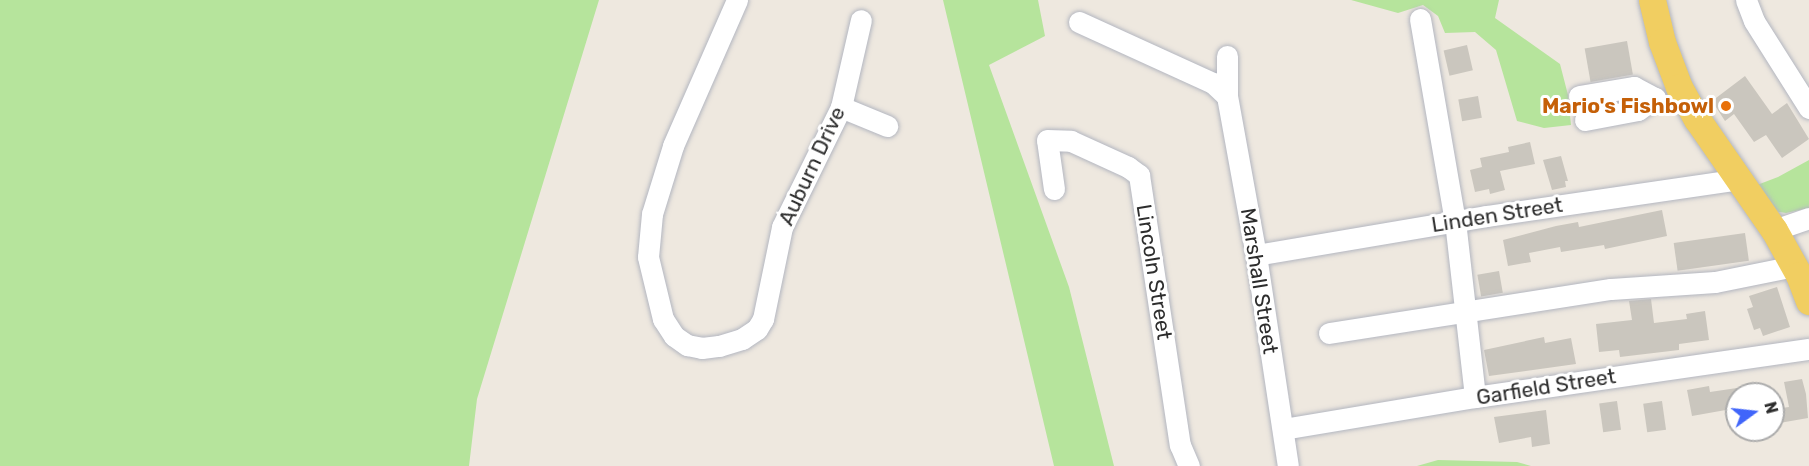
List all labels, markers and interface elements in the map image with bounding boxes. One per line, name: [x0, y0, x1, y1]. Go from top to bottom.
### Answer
place label: Mario's Fishbowl: [1542, 93, 1714, 119]
marker: Mario's Fishbowl: [1719, 99, 1733, 113]
street label: Auburn Drive: [774, 103, 850, 229]
street label: Linden Street: [1430, 192, 1564, 238]
street label: Lincoln Street: [1131, 202, 1177, 342]
street label: Marshall Street: [1235, 206, 1283, 356]
street label: Garfield Street: [1475, 364, 1617, 410]
north arrow: [1725, 382, 1785, 442]
text: N: [1760, 400, 1782, 416]

